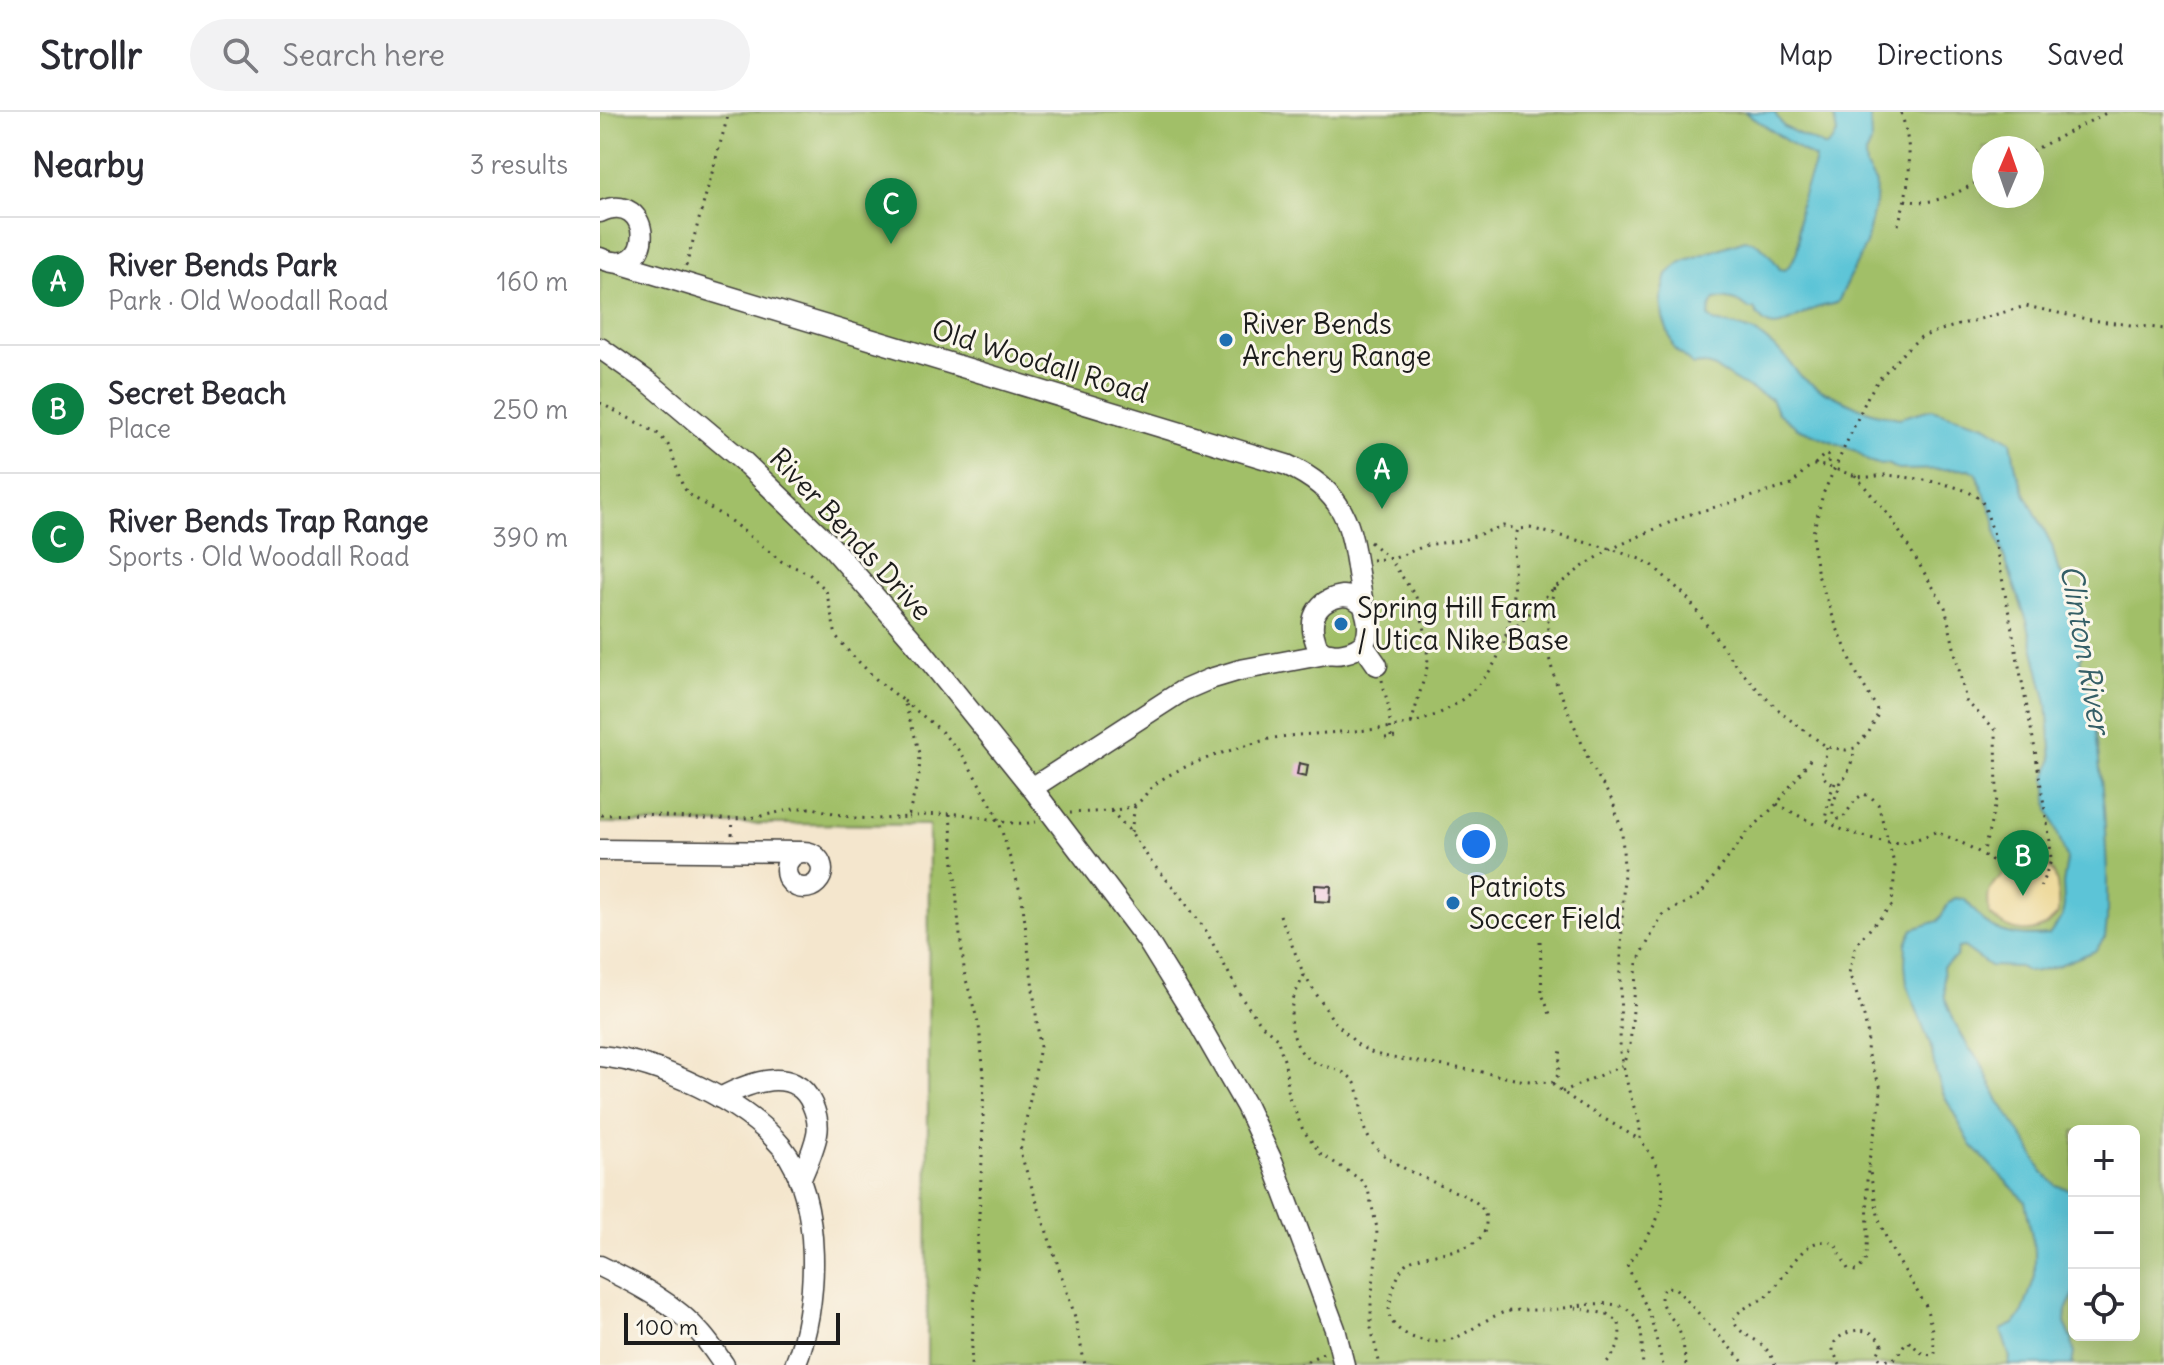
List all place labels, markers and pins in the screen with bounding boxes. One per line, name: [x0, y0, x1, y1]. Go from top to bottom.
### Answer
pin: C: [865, 178, 917, 244]
place label: River Bends Archery Range: [1242, 306, 1431, 374]
marker: River Bends Archery Range: [1217, 331, 1235, 349]
pin: A: [1356, 443, 1408, 509]
place label: Spring Hill Farm / Utica Nike Base: [1357, 590, 1569, 658]
marker: Spring Hill Farm / Utica Nike Base: [1332, 615, 1350, 633]
pin: B: [1997, 830, 2049, 896]
place label: Patriots Soccer Field: [1469, 869, 1621, 937]
marker: Patriots Soccer Field: [1444, 894, 1462, 912]

